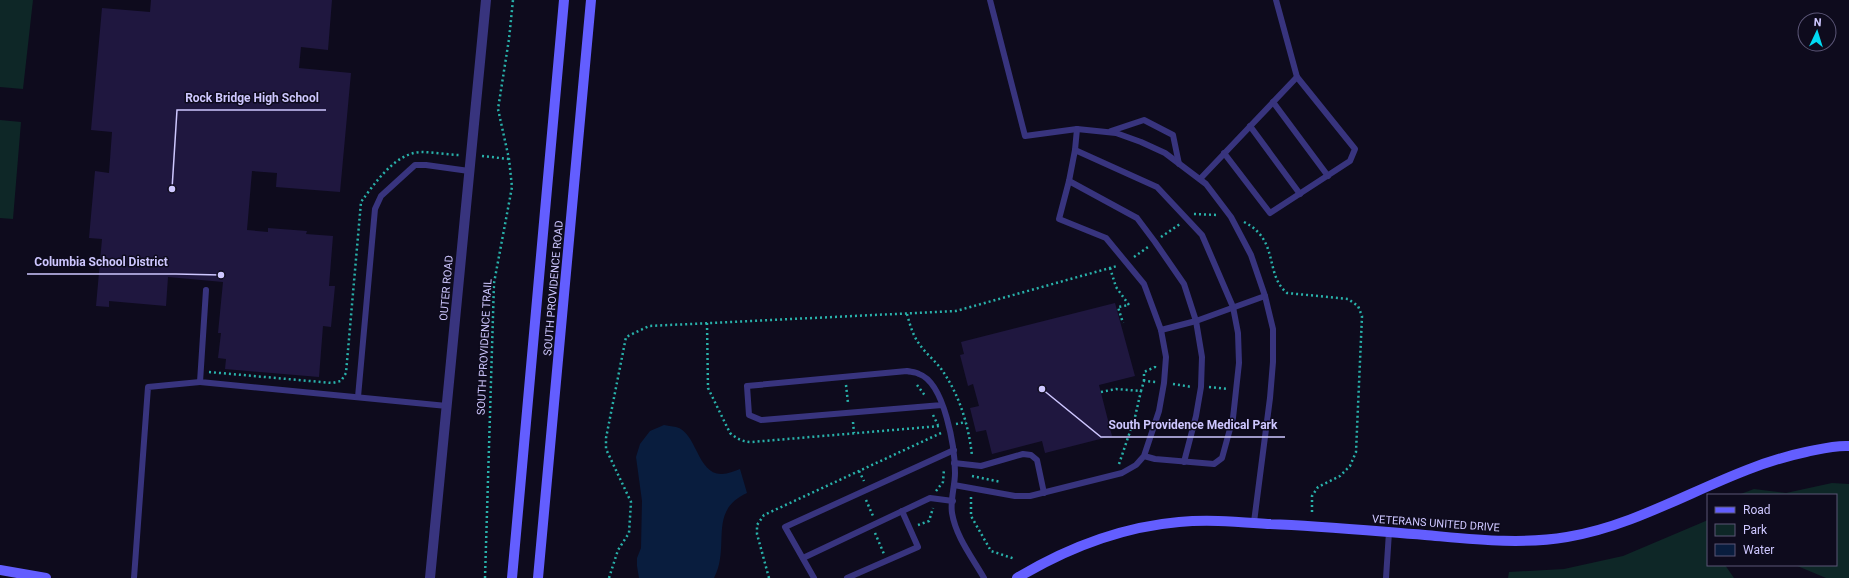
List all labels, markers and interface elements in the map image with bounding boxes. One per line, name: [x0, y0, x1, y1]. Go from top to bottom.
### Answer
north arrow: [1797, 12, 1837, 52]
text: N: [1813, 16, 1822, 29]
callout: Rock Bridge High School: [177, 86, 326, 110]
text: Rock Bridge High School: [185, 91, 319, 105]
street label: SOUTH PROVIDENCE ROAD: [541, 220, 566, 356]
callout: Columbia School District: [27, 250, 176, 274]
text: Columbia School District: [34, 255, 168, 269]
street label: OUTER ROAD: [437, 255, 456, 321]
street label: SOUTH PROVIDENCE TRAIL: [474, 279, 495, 415]
callout: South Providence Medical Park: [1101, 413, 1285, 437]
text: South Providence Medical Park: [1109, 418, 1278, 432]
legend: [1707, 494, 1837, 566]
text: Road: [1743, 503, 1771, 517]
street label: VETERANS UNITED DRIVE: [1372, 513, 1500, 534]
text: Park: [1743, 523, 1768, 537]
text: Water: [1743, 543, 1774, 557]

